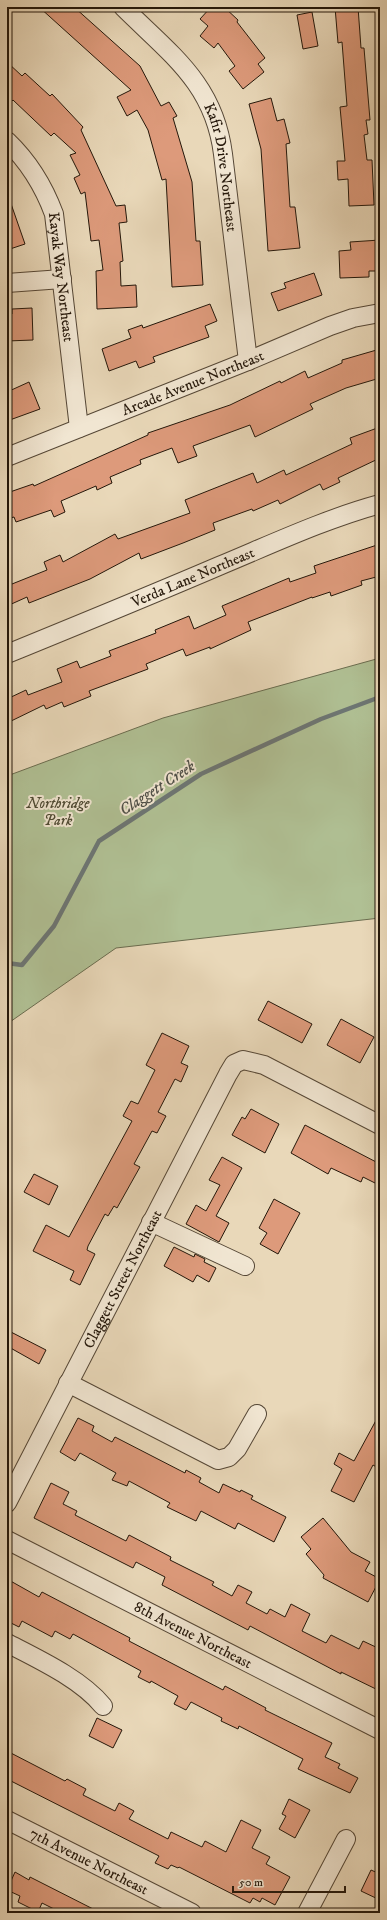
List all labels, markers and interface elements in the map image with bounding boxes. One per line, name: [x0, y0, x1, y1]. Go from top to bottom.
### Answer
street label: Kafir Drive Northeast: [200, 100, 242, 233]
street label: Kayak Way Northeast: [44, 211, 78, 343]
street label: Arcade Avenue Northeast: [119, 346, 267, 420]
street label: Verda Lane Northeast: [127, 543, 257, 612]
water label: Claggett Creek: [115, 756, 199, 820]
park label: Northridge Park: [26, 794, 90, 830]
street label: Claggett Street Northeast: [79, 1206, 166, 1351]
street label: 8th Avenue Northeast: [131, 1597, 256, 1673]
street label: 7th Avenue Northeast: [27, 1824, 152, 1899]
scale bar: [233, 1868, 345, 1894]
text: 50 m: [239, 1875, 263, 1890]

